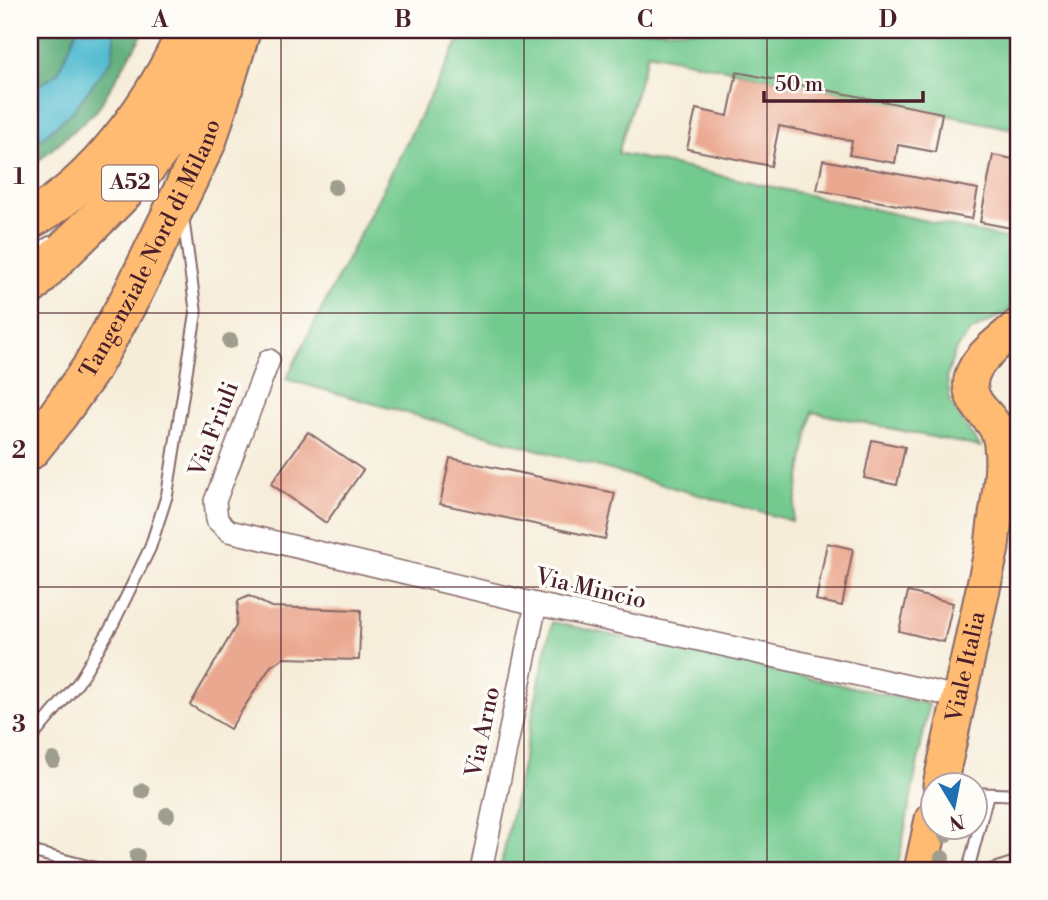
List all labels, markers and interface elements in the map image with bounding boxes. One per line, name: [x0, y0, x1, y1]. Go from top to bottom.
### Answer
text: A: [151, 6, 169, 34]
text: B: [394, 6, 412, 34]
text: C: [637, 6, 653, 34]
text: D: [879, 6, 897, 34]
scale bar: [764, 60, 924, 104]
text: 50 m: [775, 72, 823, 98]
street label: Tangenziale Nord di Milano: [74, 116, 227, 383]
text: 1: [13, 163, 25, 191]
road number: A52: [102, 166, 158, 200]
street label: Via Friuli: [183, 378, 245, 481]
text: 2: [12, 437, 26, 465]
street label: Via Mincio: [532, 562, 649, 615]
street label: Viale Italia: [940, 609, 992, 726]
street label: Via Arno: [460, 684, 506, 781]
text: 3: [12, 711, 26, 739]
north arrow: [918, 771, 988, 841]
text: N: [947, 809, 966, 835]

